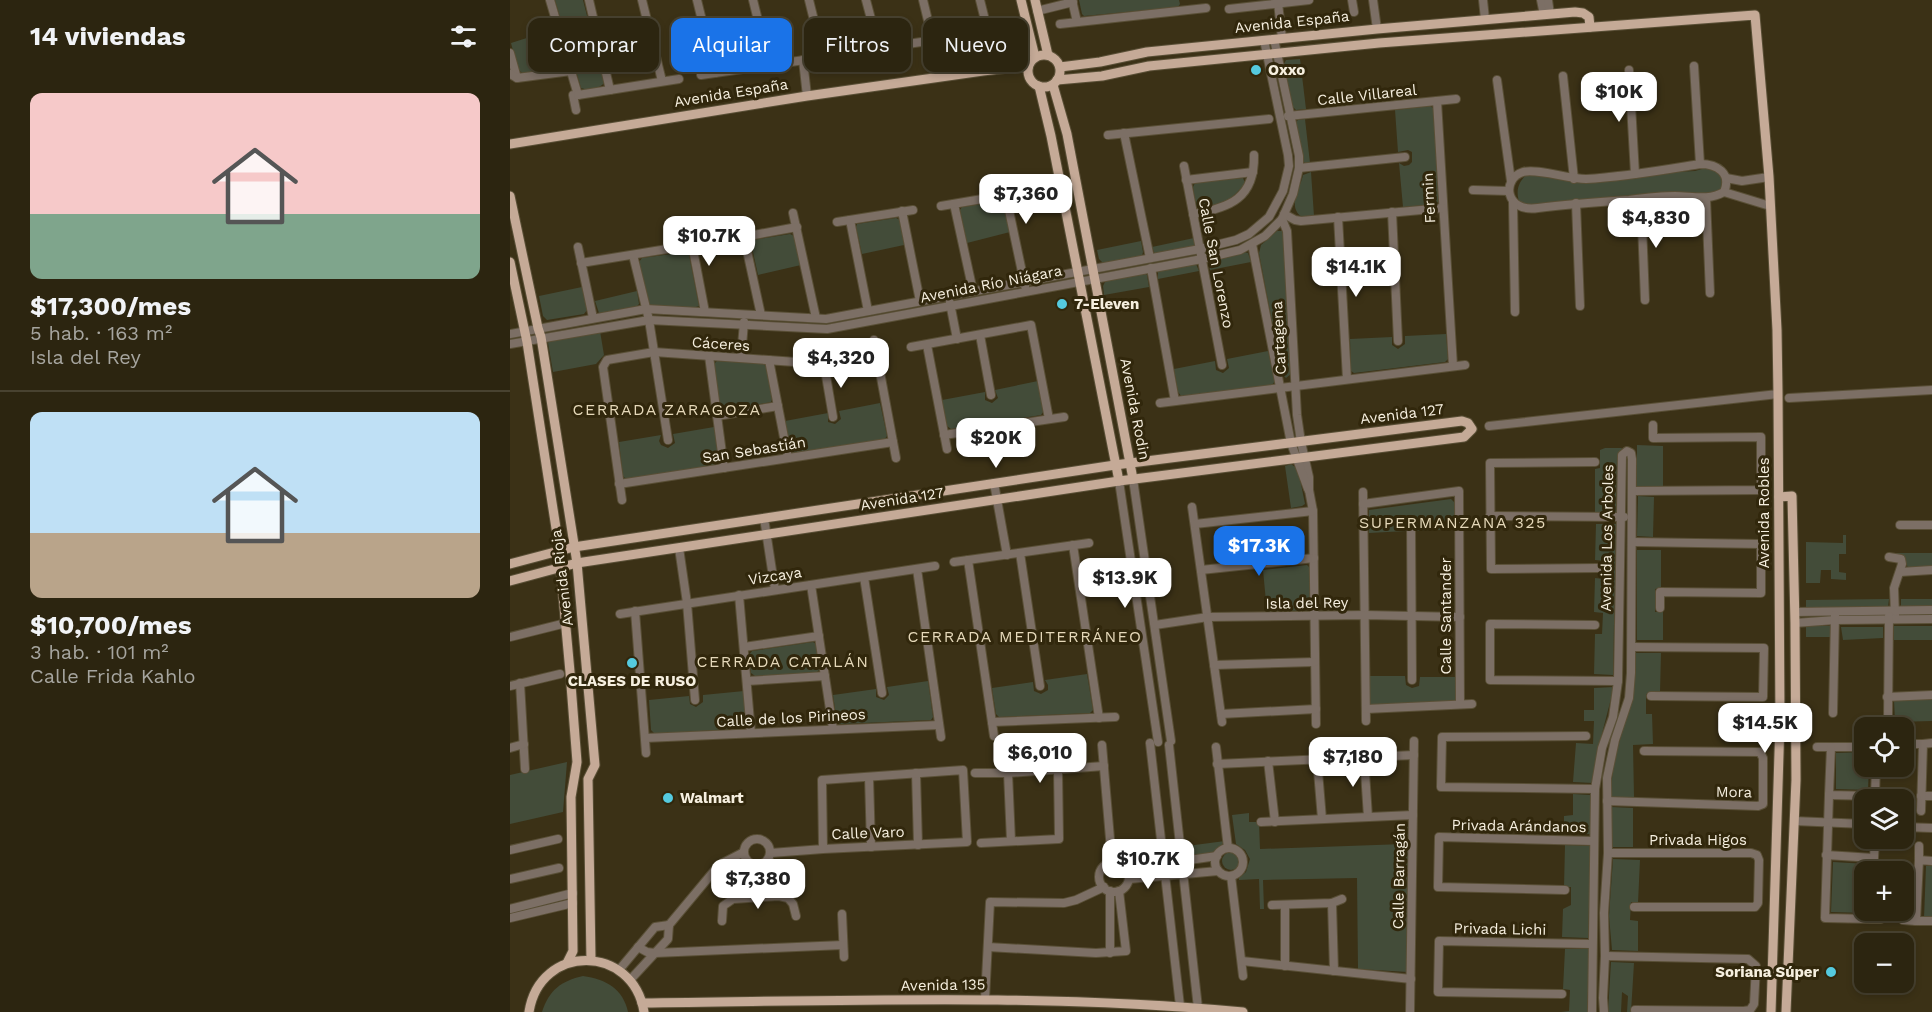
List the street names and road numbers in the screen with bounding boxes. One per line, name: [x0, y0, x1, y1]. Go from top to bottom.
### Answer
street label: Avenida España: [1234, 7, 1351, 37]
street label: Avenida España: [673, 75, 790, 111]
street label: Calle Villareal: [1316, 81, 1418, 109]
street label: Fermin: [1419, 172, 1439, 224]
street label: Calle San Lorenzo: [1195, 196, 1237, 330]
street label: Avenida Río Niágara: [919, 261, 1064, 307]
street label: Cartagena: [1268, 300, 1290, 375]
street label: Cáceres: [691, 333, 751, 355]
street label: Avenida Rodin: [1116, 357, 1154, 461]
street label: Avenida 127: [1359, 400, 1445, 428]
street label: San Sebastián: [701, 433, 807, 467]
street label: Avenida Robles: [1755, 457, 1773, 569]
street label: Avenida Los Arboles: [1597, 464, 1617, 612]
street label: Avenida 127: [859, 484, 945, 514]
street label: Avenida Rioja: [547, 528, 577, 627]
street label: Calle Santander: [1437, 557, 1455, 675]
street label: Vizcaya: [747, 563, 804, 589]
street label: Isla del Rey: [1265, 593, 1349, 613]
street label: Calle de los Pirineos: [716, 705, 866, 731]
street label: Mora: [1716, 783, 1753, 801]
street label: Privada Arándanos: [1451, 816, 1587, 836]
street label: Calle Varo: [831, 823, 905, 843]
street label: Calle Barragán: [1389, 823, 1409, 929]
street label: Privada Higos: [1649, 831, 1747, 849]
street label: Privada Lichi: [1454, 919, 1546, 939]
street label: Avenida 135: [900, 975, 986, 995]

